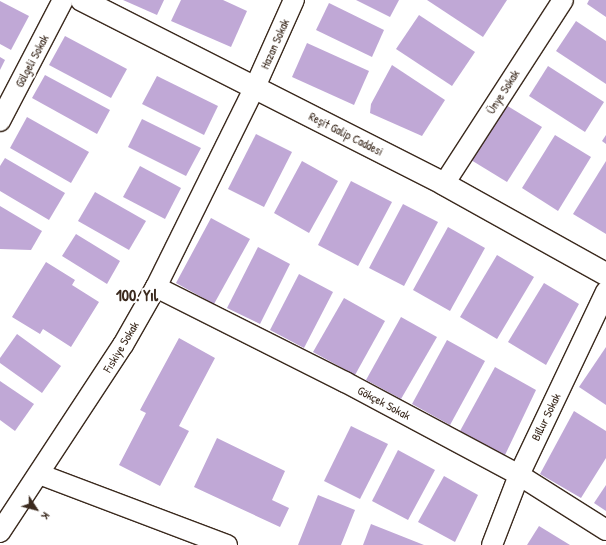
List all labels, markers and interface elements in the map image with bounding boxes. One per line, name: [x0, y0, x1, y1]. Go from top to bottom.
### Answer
street label: Hazan Sokak: [258, 17, 292, 71]
street label: Gölgeli Sokak: [12, 32, 52, 90]
street label: Ünye Sokak: [483, 67, 523, 117]
street label: Reşit Galip Caddesi: [306, 109, 386, 159]
district label: 100. Yıl: [116, 285, 158, 305]
street label: Fıskiye Sokak: [100, 319, 142, 375]
street label: Gökçek Sokak: [355, 383, 413, 423]
street label: Billur Sokak: [528, 391, 564, 443]
north arrow: [16, 489, 56, 529]
text: K: [38, 510, 53, 522]

